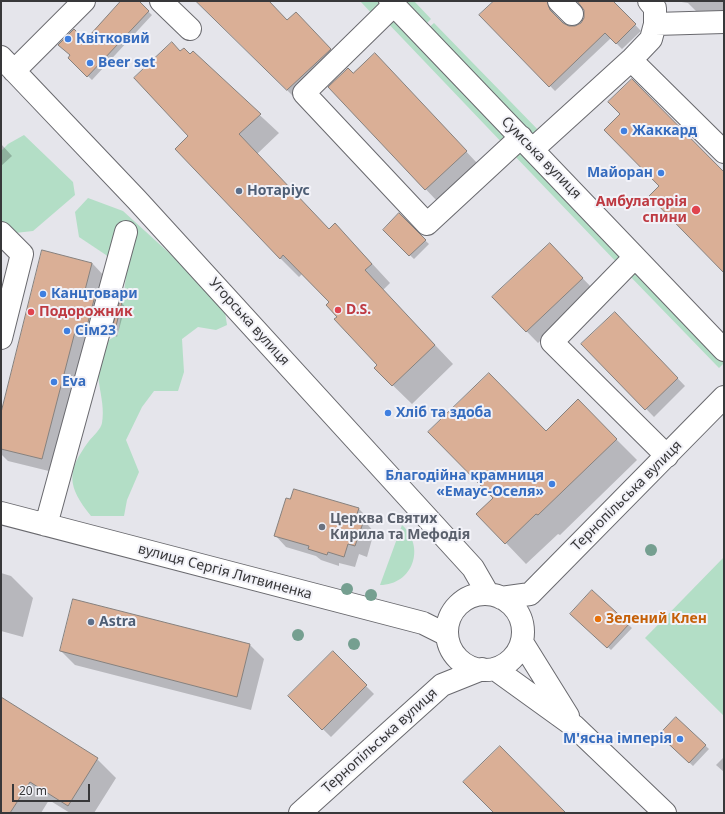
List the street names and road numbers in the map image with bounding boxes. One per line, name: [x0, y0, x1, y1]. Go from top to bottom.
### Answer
street label: Сумська вулиця: [498, 113, 584, 203]
street label: Угорська вулиця: [205, 275, 293, 369]
street label: Тернопільська вулиця: [568, 437, 686, 555]
street label: вулиця Сергія Литвиненка: [136, 541, 314, 603]
street label: Тернопільська вулиця: [319, 685, 441, 797]

